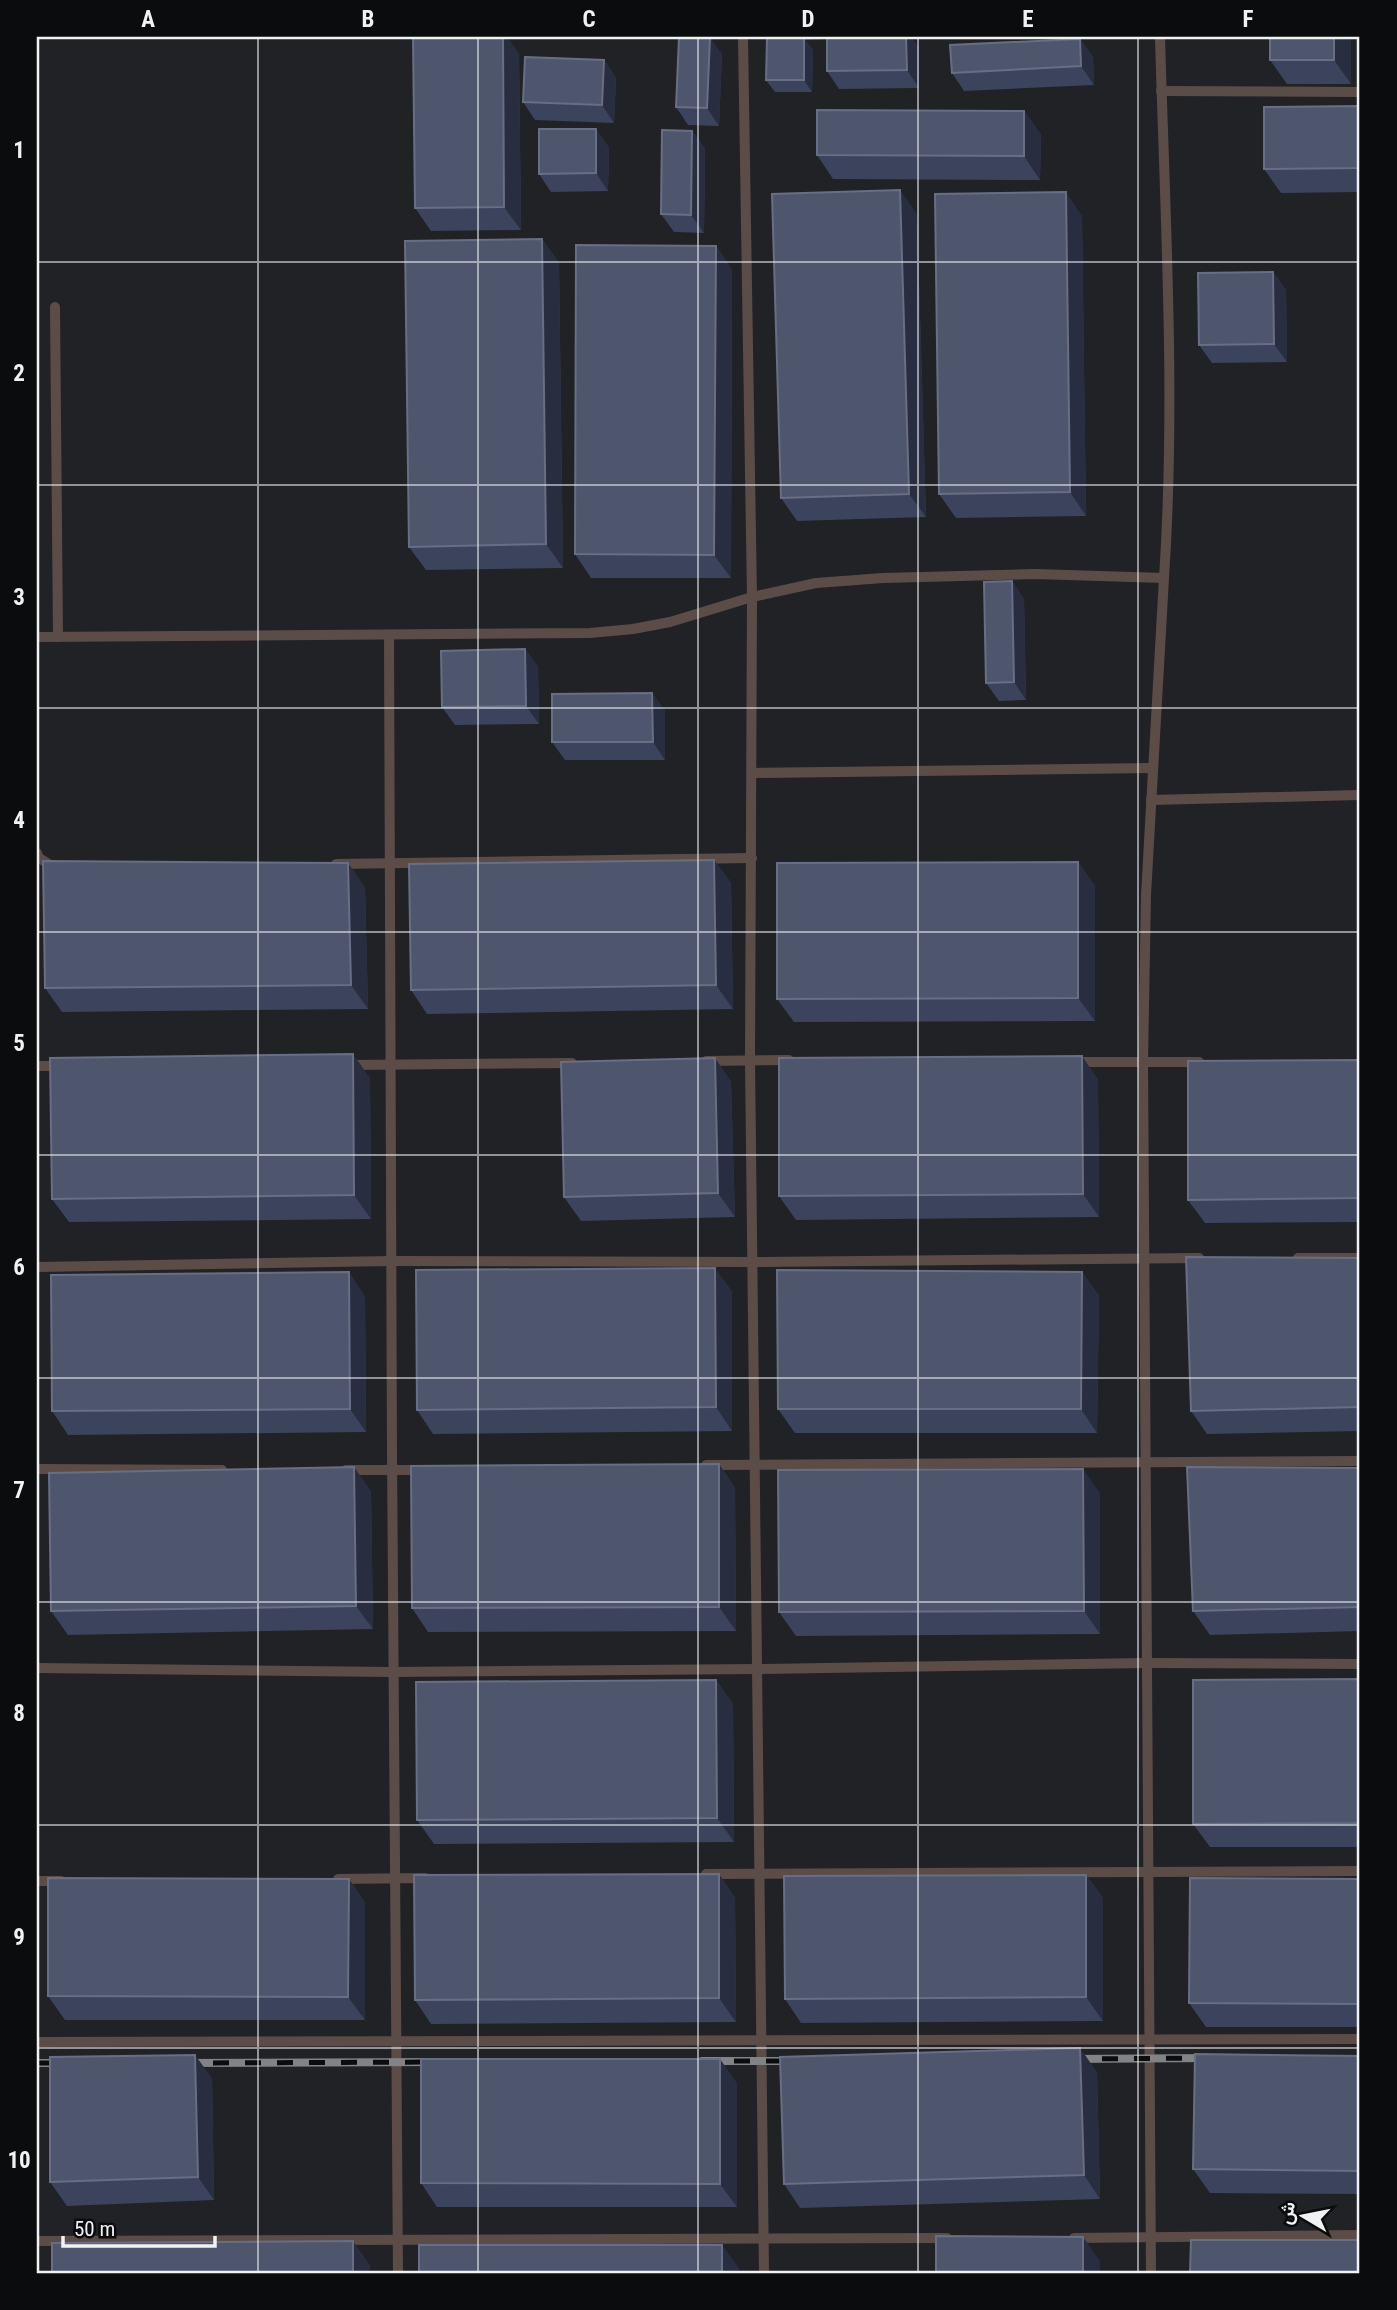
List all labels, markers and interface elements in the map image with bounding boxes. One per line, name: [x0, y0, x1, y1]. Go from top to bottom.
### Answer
text: A: [141, 6, 155, 33]
text: B: [362, 6, 374, 33]
text: C: [582, 6, 596, 33]
text: D: [802, 6, 815, 33]
text: E: [1022, 6, 1034, 33]
text: F: [1243, 6, 1254, 33]
text: 1: [13, 137, 25, 164]
text: 2: [13, 360, 25, 387]
text: 3: [13, 584, 25, 611]
text: 4: [13, 807, 25, 834]
text: 5: [13, 1030, 25, 1057]
text: 6: [13, 1254, 25, 1281]
text: 7: [13, 1477, 25, 1504]
text: 8: [13, 1700, 25, 1727]
text: 9: [13, 1924, 25, 1951]
text: 10: [7, 2147, 31, 2174]
north arrow: [1268, 2180, 1338, 2250]
text: ش: [1273, 2200, 1300, 2226]
scale bar: [63, 2205, 215, 2249]
text: 50 m: [74, 2217, 115, 2241]

